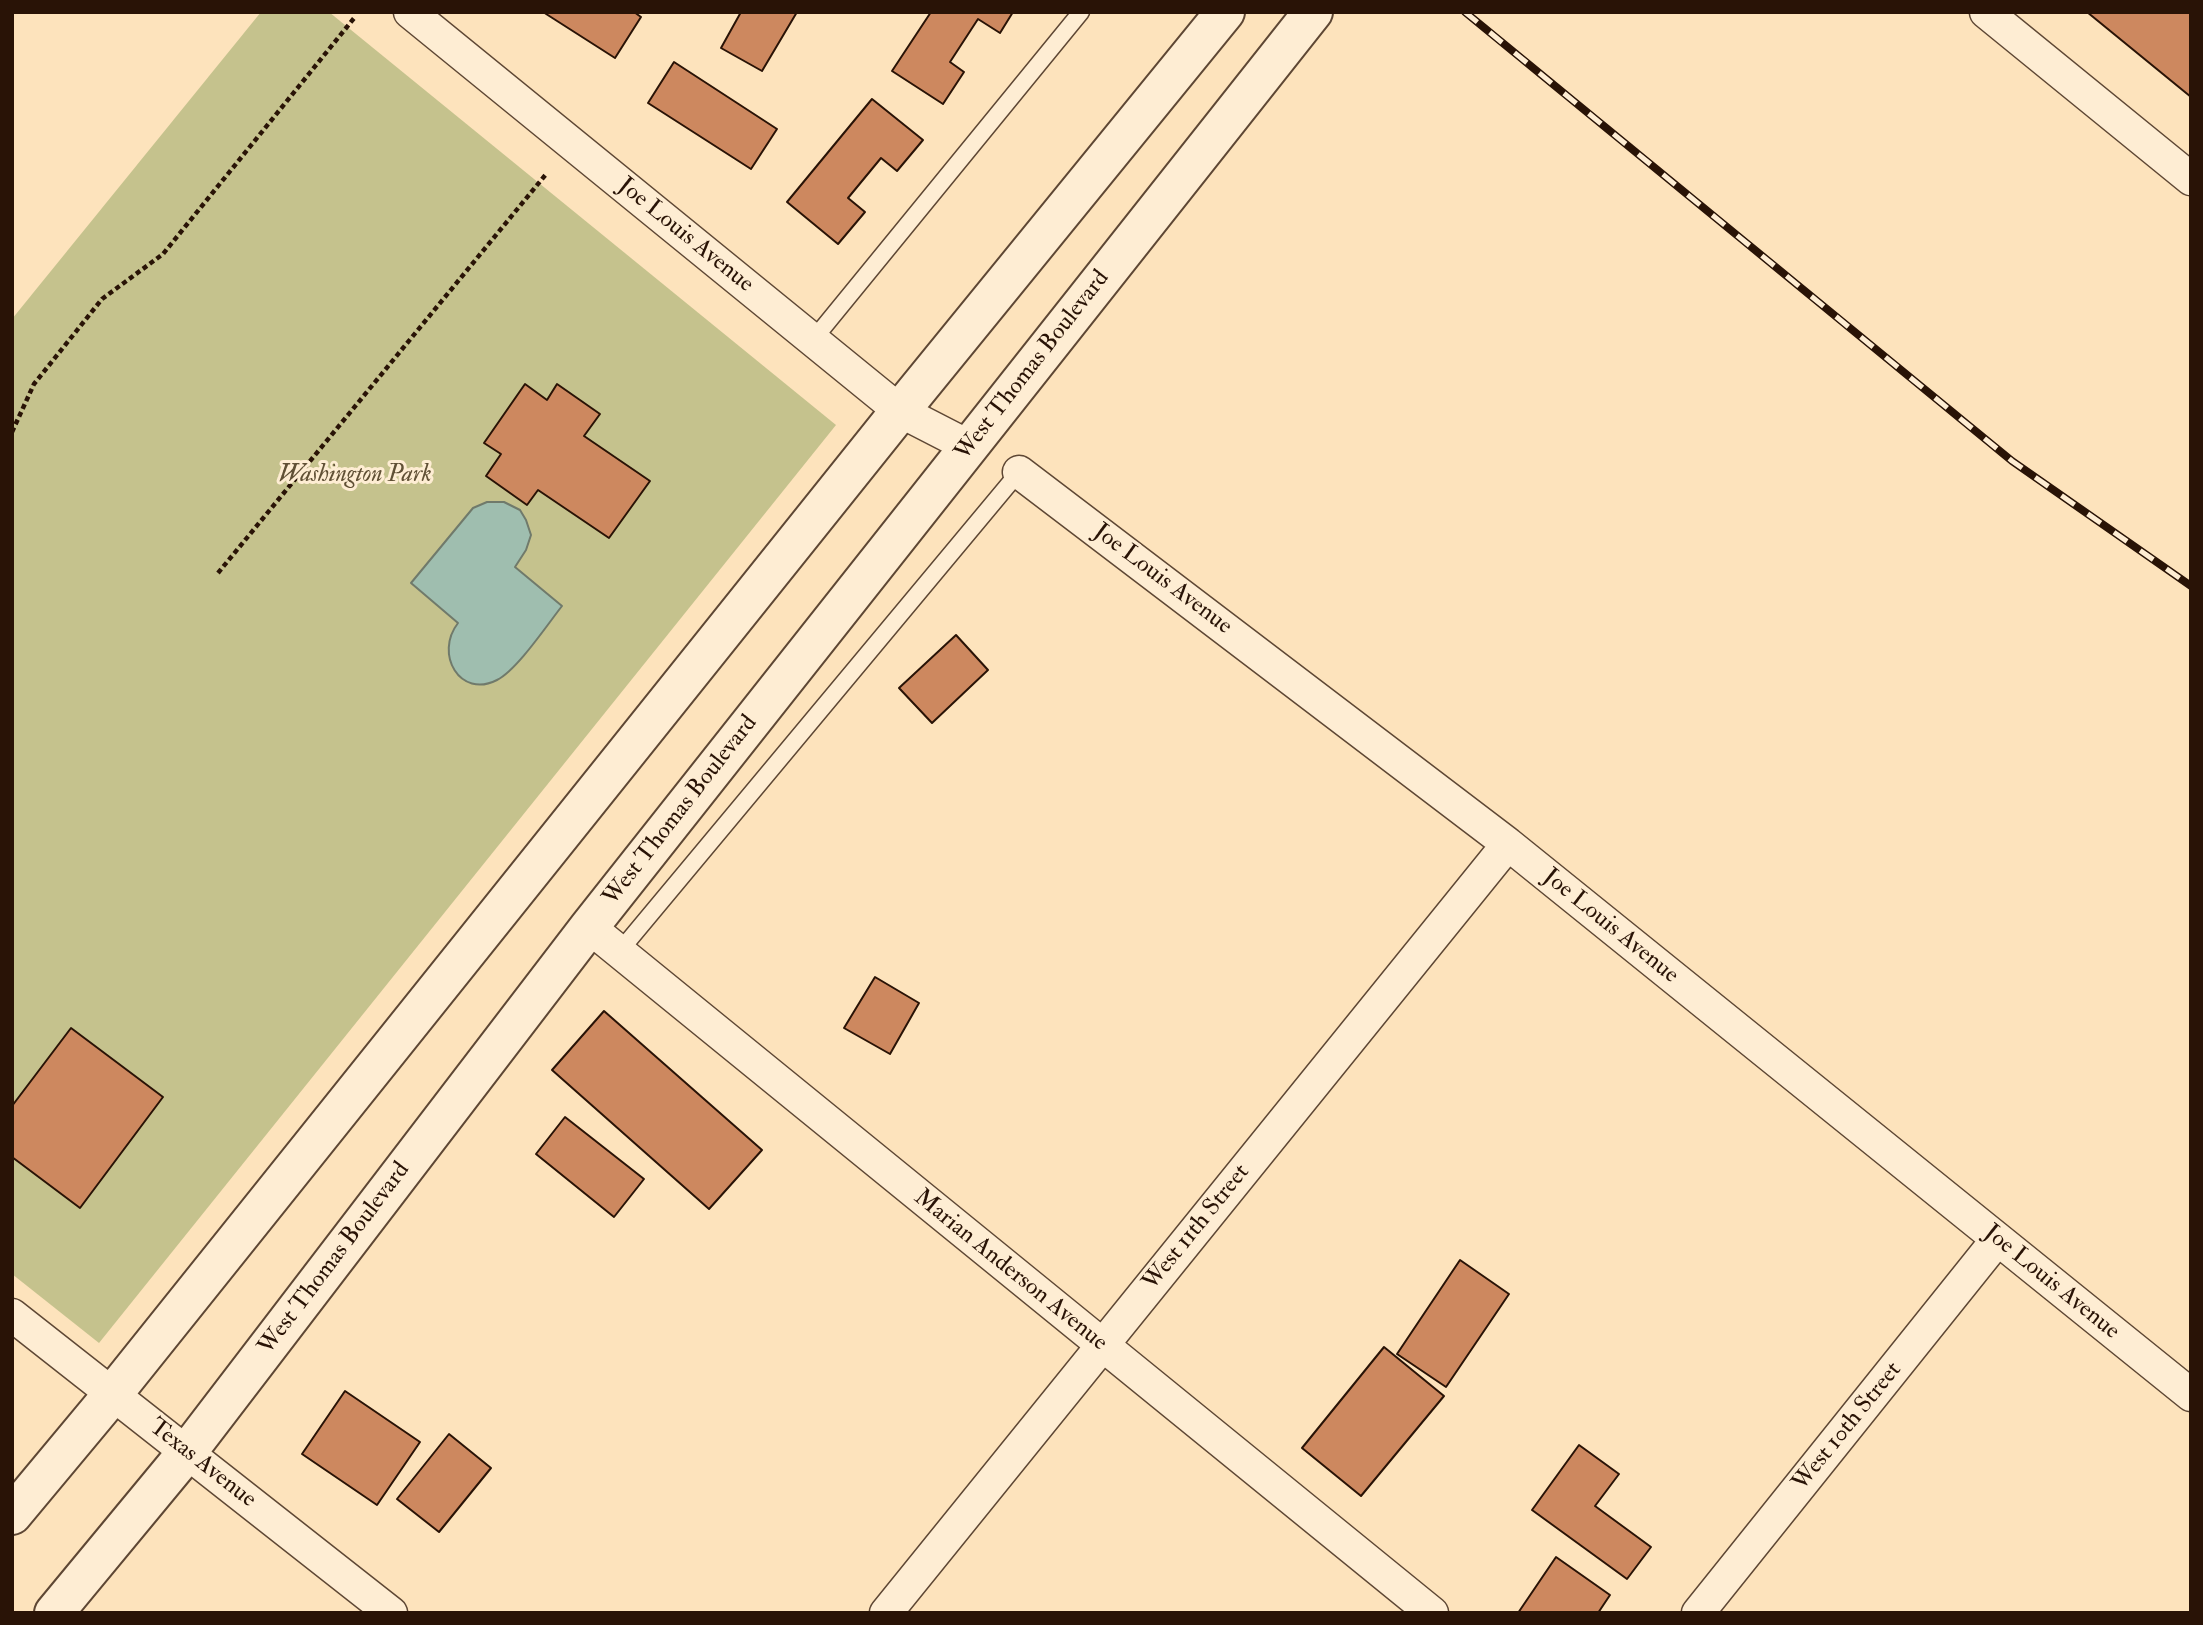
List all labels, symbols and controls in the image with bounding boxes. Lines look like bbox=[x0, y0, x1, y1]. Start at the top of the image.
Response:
street label: Joe Louis Avenue bbox=[611, 172, 759, 300]
street label: West Thomas Boulevard bbox=[950, 265, 1116, 467]
park label: Washington Park bbox=[278, 462, 432, 490]
street label: Joe Louis Avenue bbox=[1087, 518, 1237, 642]
street label: West Thomas Boulevard bbox=[598, 710, 764, 912]
street label: Joe Louis Avenue bbox=[1536, 863, 1684, 991]
street label: West Thomas Boulevard bbox=[253, 1157, 417, 1361]
street label: West 11th Street bbox=[1137, 1159, 1257, 1297]
street label: Marian Anderson Avenue bbox=[907, 1184, 1113, 1358]
street label: Joe Louis Avenue bbox=[1977, 1219, 2125, 1347]
street label: West 10th Street bbox=[1787, 1357, 1909, 1497]
street label: Texas Avenue bbox=[143, 1413, 261, 1515]

